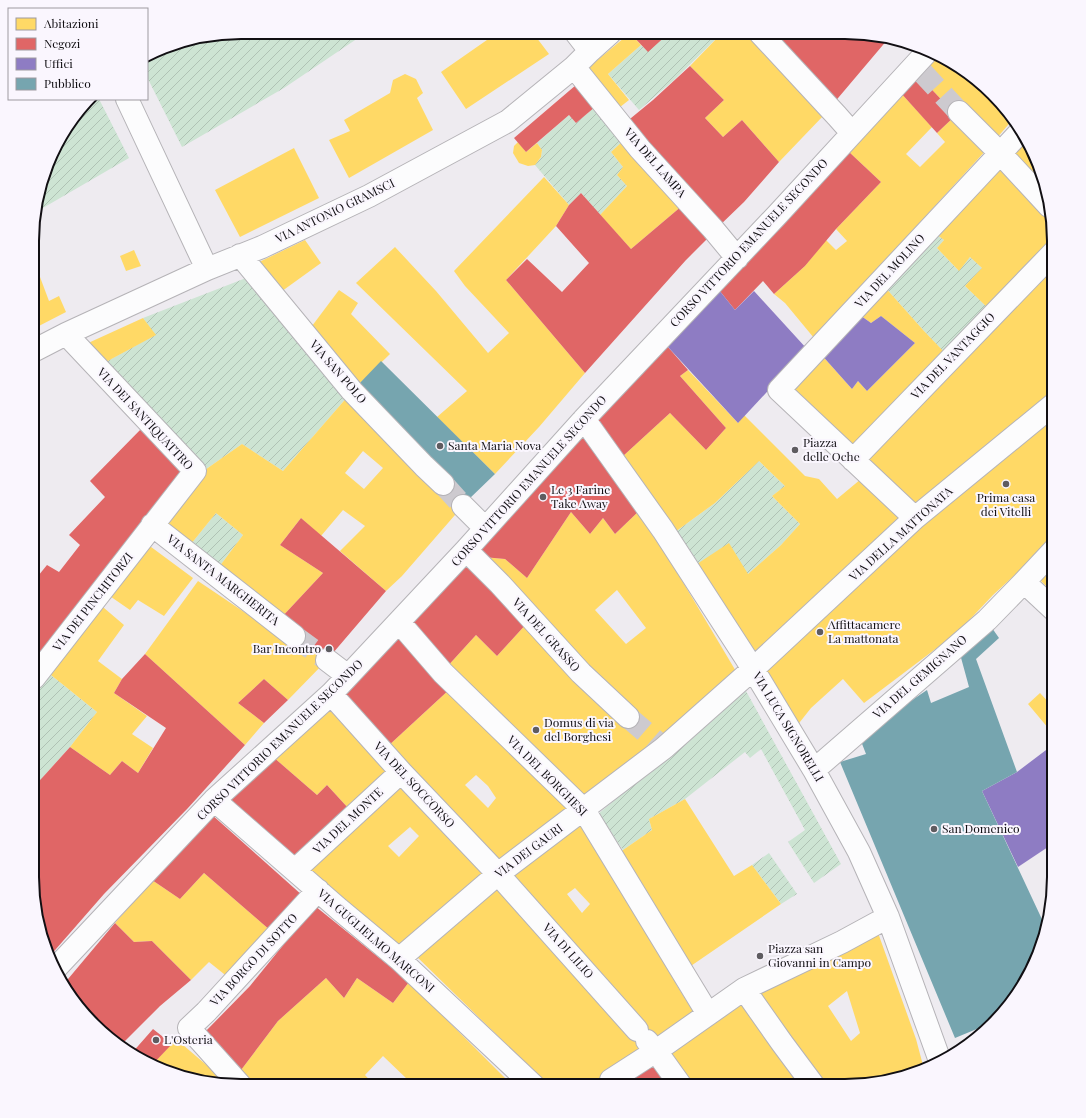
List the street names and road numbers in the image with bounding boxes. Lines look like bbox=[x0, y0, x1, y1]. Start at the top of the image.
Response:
street label: VIA DEL LAMPA bbox=[621, 124, 691, 201]
street label: CORSO VITTORIO EMANUELE SECONDO bbox=[666, 155, 831, 330]
street label: VIA ANTONIO GRAMSCI bbox=[271, 174, 397, 246]
street label: VIA DEL MOLINO bbox=[850, 230, 928, 311]
street label: VIA DEL VANTAGGIO bbox=[906, 309, 998, 403]
street label: VIA SAN POLO bbox=[306, 335, 371, 407]
street label: VIA DEI SANTIQUATTRO bbox=[94, 363, 197, 473]
street label: CORSO VITTORIO EMANUELE SECONDO bbox=[447, 391, 610, 569]
street label: VIA DELLA MATTONATA bbox=[845, 482, 956, 585]
street label: VIA SANTA MARGHERITA bbox=[163, 530, 283, 628]
street label: VIA DEI PINCHITORZI bbox=[48, 549, 136, 655]
street label: VIA DEL GRASSO bbox=[509, 593, 584, 675]
street label: VIA DEL GEMIGNANO bbox=[868, 631, 970, 722]
street label: CORSO VITTORIO EMANUELE SECONDO bbox=[193, 655, 366, 823]
street label: VIA LUCA SIGNORELLI bbox=[749, 668, 828, 784]
street label: VIA DEL BORGHESI bbox=[503, 731, 591, 819]
street label: VIA DEL SOCCORSO bbox=[370, 737, 459, 831]
street label: VIA DEL MONTE bbox=[308, 784, 386, 858]
street label: VIA DEI GAURI bbox=[490, 819, 566, 882]
street label: VIA GUGLIELMO MARCONI bbox=[314, 884, 439, 995]
street label: VIA BORGO DI SOTTO bbox=[205, 909, 301, 1010]
street label: VIA DI LILIO bbox=[539, 919, 598, 981]

